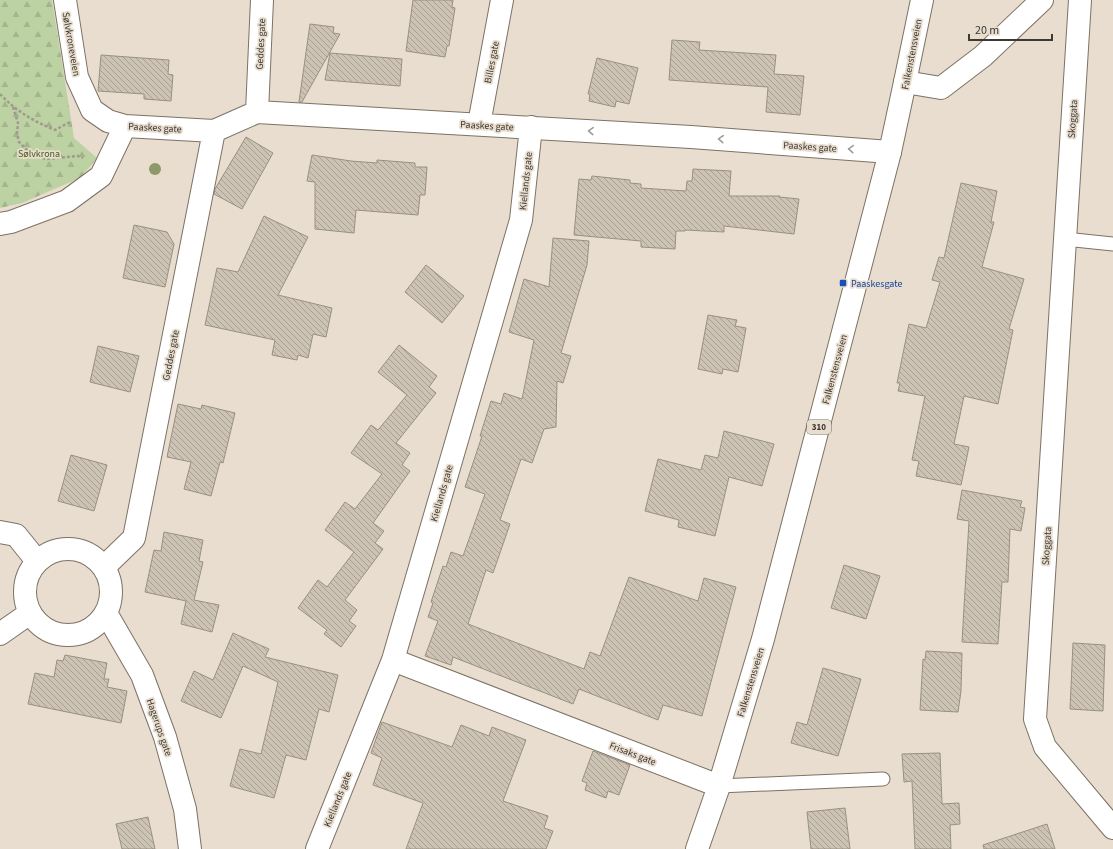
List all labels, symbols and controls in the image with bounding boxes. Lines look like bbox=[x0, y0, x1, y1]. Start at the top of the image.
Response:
street label: Sølvkroneveien bbox=[59, 11, 84, 77]
scale bar bbox=[969, 16, 1052, 42]
street label: Geddes gate bbox=[253, 18, 269, 70]
street label: Falkenstensveien bbox=[898, 18, 926, 91]
text: 20 m bbox=[975, 22, 999, 39]
street label: Billes gate bbox=[481, 40, 503, 84]
street label: Skoggata bbox=[1065, 99, 1081, 139]
street label: Paaskes gate bbox=[460, 118, 514, 134]
street label: Paaskes gate bbox=[128, 120, 182, 136]
one-way arrow bbox=[588, 127, 594, 135]
one-way arrow bbox=[718, 134, 724, 143]
street label: Paaskes gate bbox=[783, 138, 837, 156]
one-way arrow bbox=[848, 144, 854, 153]
park label: Sølvkrona bbox=[18, 147, 60, 161]
street label: Kiellands gate bbox=[516, 151, 536, 211]
place label: Paaskesgate bbox=[851, 277, 902, 291]
marker: Paaskesgate bbox=[838, 278, 848, 288]
street label: Geddes gate bbox=[159, 329, 183, 382]
street label: Falkenstensveien bbox=[819, 333, 851, 406]
road number: 310 bbox=[807, 420, 831, 434]
street label: Kiellands gate bbox=[427, 463, 457, 523]
street label: Skoggata bbox=[1039, 526, 1055, 566]
street label: Falkenstensveien bbox=[734, 646, 768, 719]
street label: Hagerups gate bbox=[143, 697, 175, 758]
street label: Frisaks gate bbox=[607, 739, 658, 769]
street label: Kiellands gate bbox=[320, 770, 355, 829]

